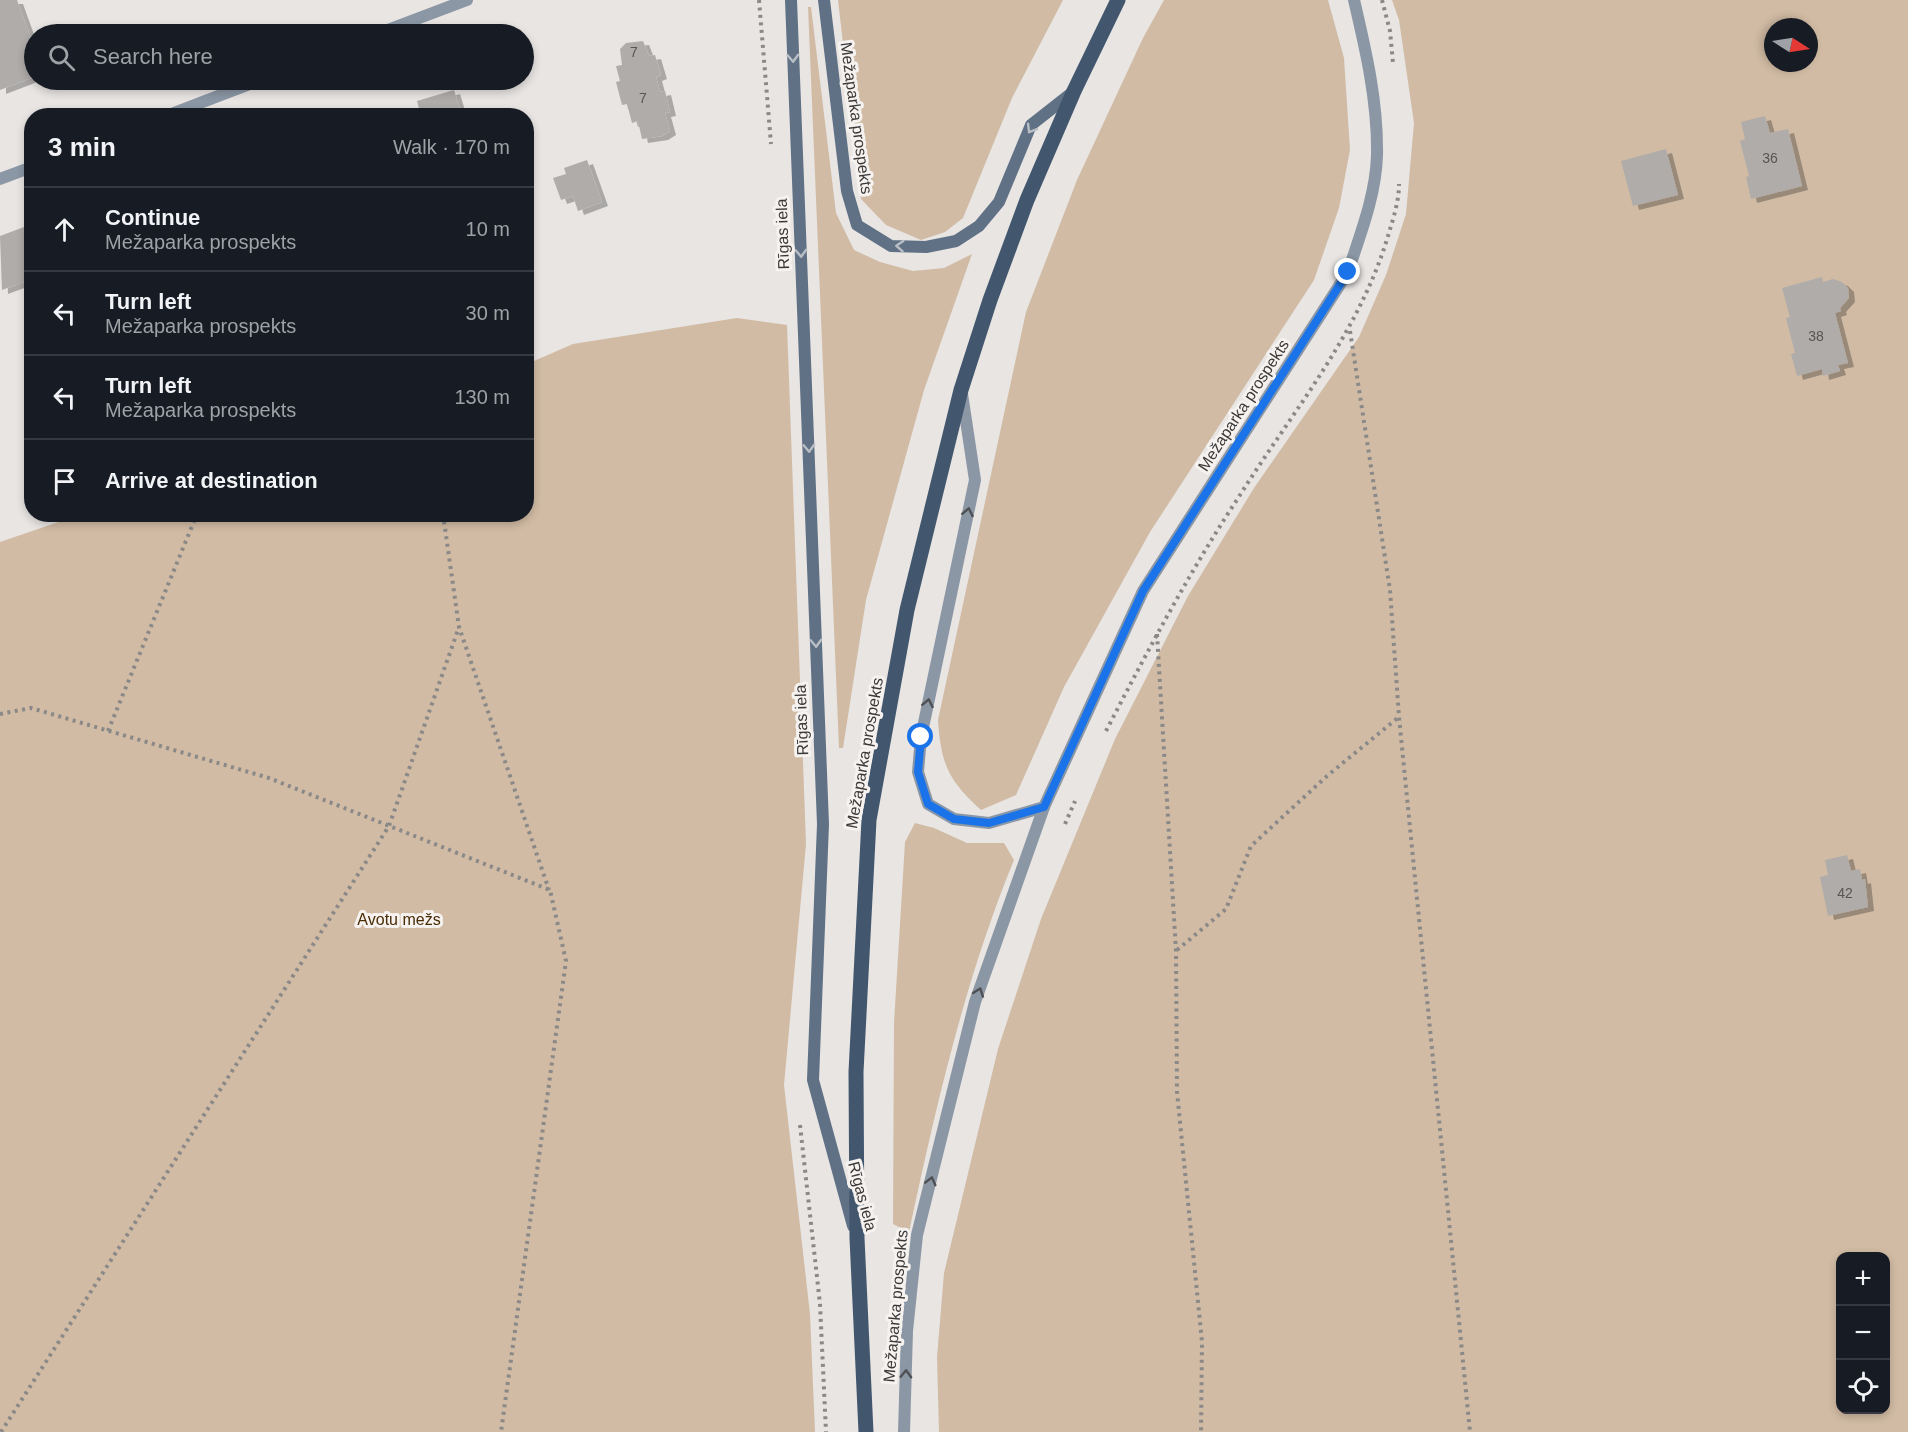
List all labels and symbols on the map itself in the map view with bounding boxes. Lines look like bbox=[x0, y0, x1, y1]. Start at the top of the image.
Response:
north arrow bbox=[1764, 18, 1818, 72]
street label: Mežaparka prospekts bbox=[837, 41, 876, 195]
house number: 7 bbox=[630, 44, 638, 60]
one-way arrow bbox=[787, 54, 800, 63]
house number: 7 bbox=[639, 90, 647, 106]
one-way arrow bbox=[1027, 123, 1038, 134]
house number: 36 bbox=[1762, 150, 1778, 166]
street label: Rīgas iela bbox=[773, 198, 792, 270]
one-way arrow bbox=[896, 240, 905, 253]
one-way arrow bbox=[795, 249, 807, 258]
route end bbox=[1334, 258, 1360, 284]
house number: 38 bbox=[1808, 328, 1824, 344]
street label: Mežaparka prospekts bbox=[1195, 336, 1292, 474]
one-way arrow bbox=[802, 444, 815, 453]
one-way arrow bbox=[961, 507, 974, 517]
one-way arrow bbox=[810, 639, 823, 648]
street label: Mežaparka prospekts bbox=[843, 676, 886, 830]
street label: Rīgas iela bbox=[792, 684, 811, 756]
one-way arrow bbox=[921, 698, 934, 708]
route start bbox=[907, 723, 933, 749]
house number: 42 bbox=[1837, 885, 1853, 901]
park label: Avotu mežs bbox=[357, 911, 441, 928]
one-way arrow bbox=[971, 987, 984, 998]
street label: Rīgas iela bbox=[845, 1160, 880, 1233]
one-way arrow bbox=[923, 1176, 936, 1186]
street label: Mežaparka prospekts bbox=[880, 1229, 911, 1383]
one-way arrow bbox=[899, 1369, 912, 1378]

